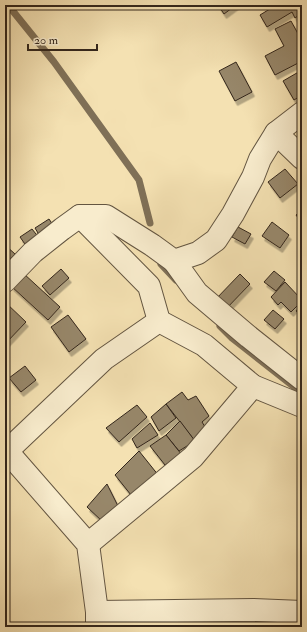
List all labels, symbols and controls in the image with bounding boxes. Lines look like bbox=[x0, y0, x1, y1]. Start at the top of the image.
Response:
scale bar bbox=[28, 26, 97, 52]
text: 20 m bbox=[34, 33, 59, 48]

